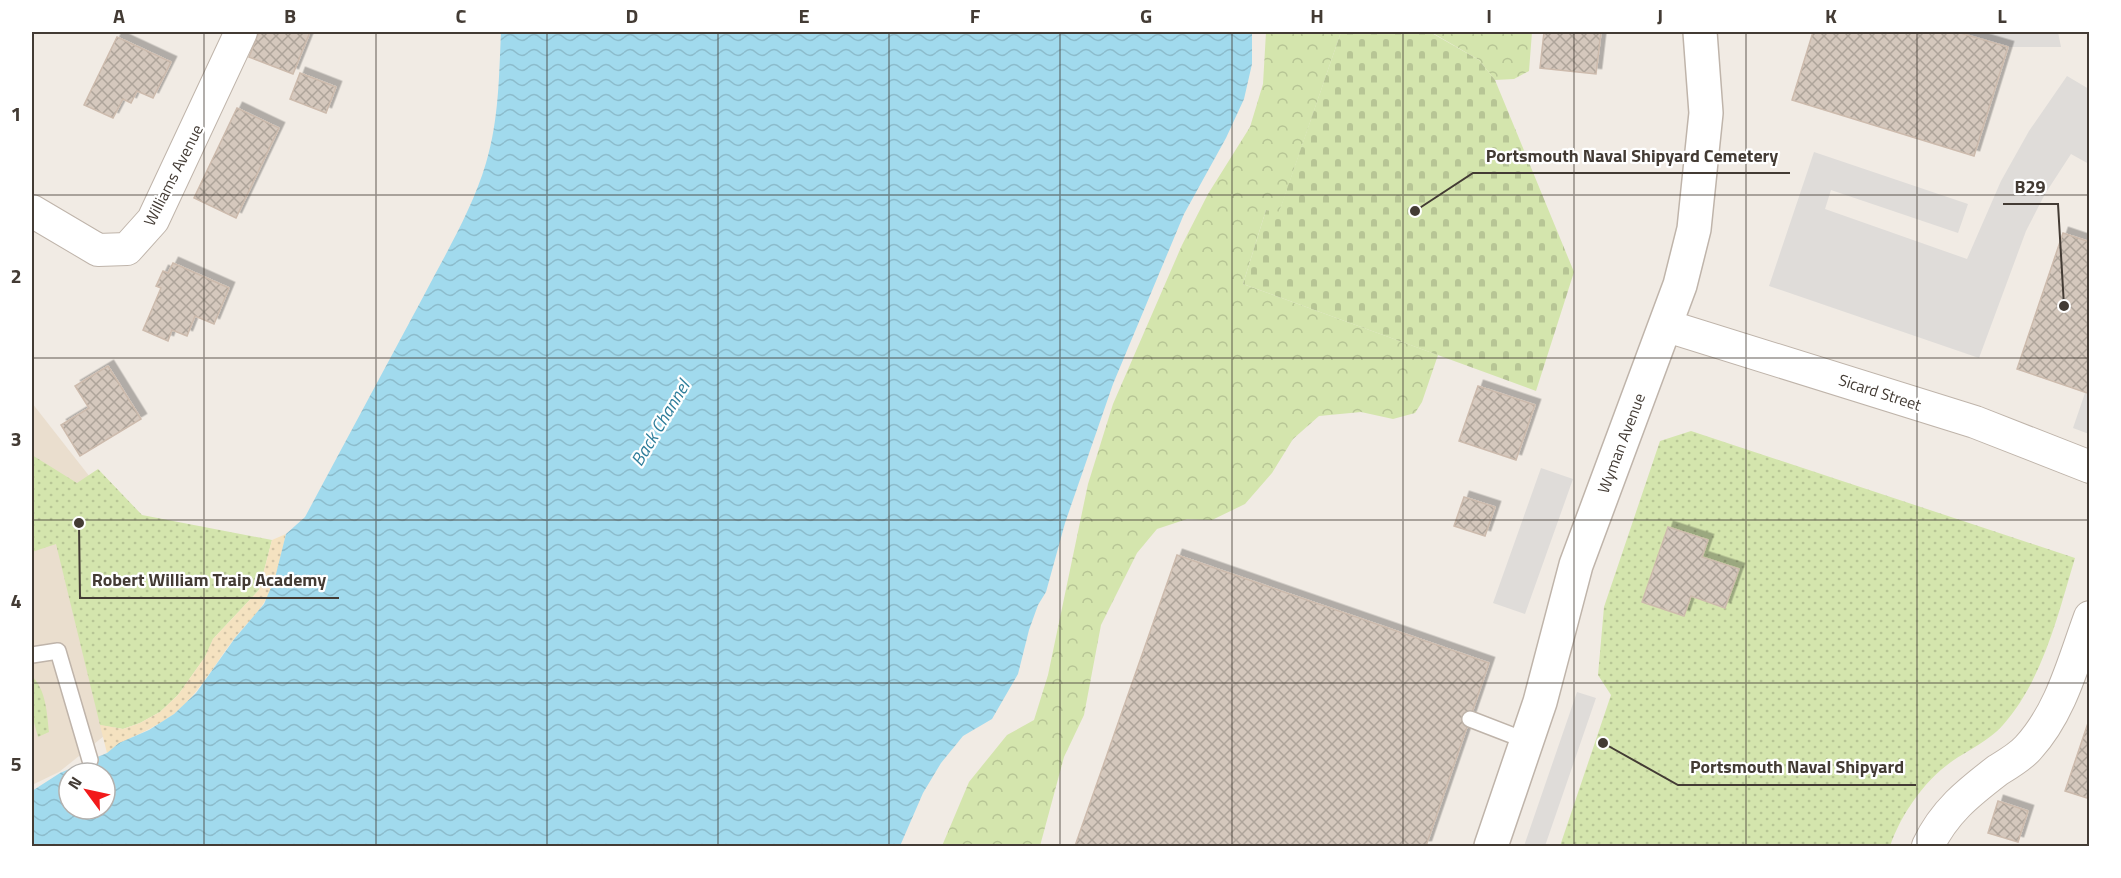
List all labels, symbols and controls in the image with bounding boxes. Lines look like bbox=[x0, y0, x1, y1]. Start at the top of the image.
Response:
text: A bbox=[113, 0, 125, 31]
text: B bbox=[284, 0, 296, 31]
text: C bbox=[456, 0, 467, 31]
text: D bbox=[626, 0, 638, 31]
text: E bbox=[798, 0, 810, 31]
text: F bbox=[970, 0, 981, 31]
text: G bbox=[1140, 0, 1152, 31]
text: H bbox=[1310, 0, 1324, 31]
text: I bbox=[1486, 0, 1492, 31]
text: J bbox=[1657, 0, 1663, 31]
text: K bbox=[1825, 0, 1837, 31]
text: L bbox=[1997, 0, 2007, 31]
text: 1 bbox=[10, 98, 22, 129]
street label: Williams Avenue bbox=[137, 120, 209, 230]
callout: Portsmouth Naval Shipyard Cemetery bbox=[1473, 137, 1790, 173]
text: Portsmouth Naval Shipyard Cemetery bbox=[1486, 142, 1778, 169]
callout: B29 bbox=[2003, 168, 2058, 204]
text: B29 bbox=[2014, 173, 2046, 200]
text: 2 bbox=[10, 260, 22, 291]
street label: Sicard Street bbox=[1836, 367, 1925, 417]
water label: Back Channel bbox=[624, 373, 697, 471]
street label: Wyman Avenue bbox=[1591, 389, 1651, 497]
text: 3 bbox=[10, 423, 22, 454]
callout: Robert William Traip Academy bbox=[80, 562, 339, 598]
text: Robert William Traip Academy bbox=[92, 566, 326, 593]
text: 4 bbox=[10, 585, 22, 616]
text: 5 bbox=[10, 748, 22, 779]
callout: Portsmouth Naval Shipyard bbox=[1678, 749, 1916, 785]
text: Portsmouth Naval Shipyard bbox=[1690, 753, 1904, 780]
north arrow bbox=[57, 761, 117, 821]
text: N bbox=[61, 772, 88, 794]

